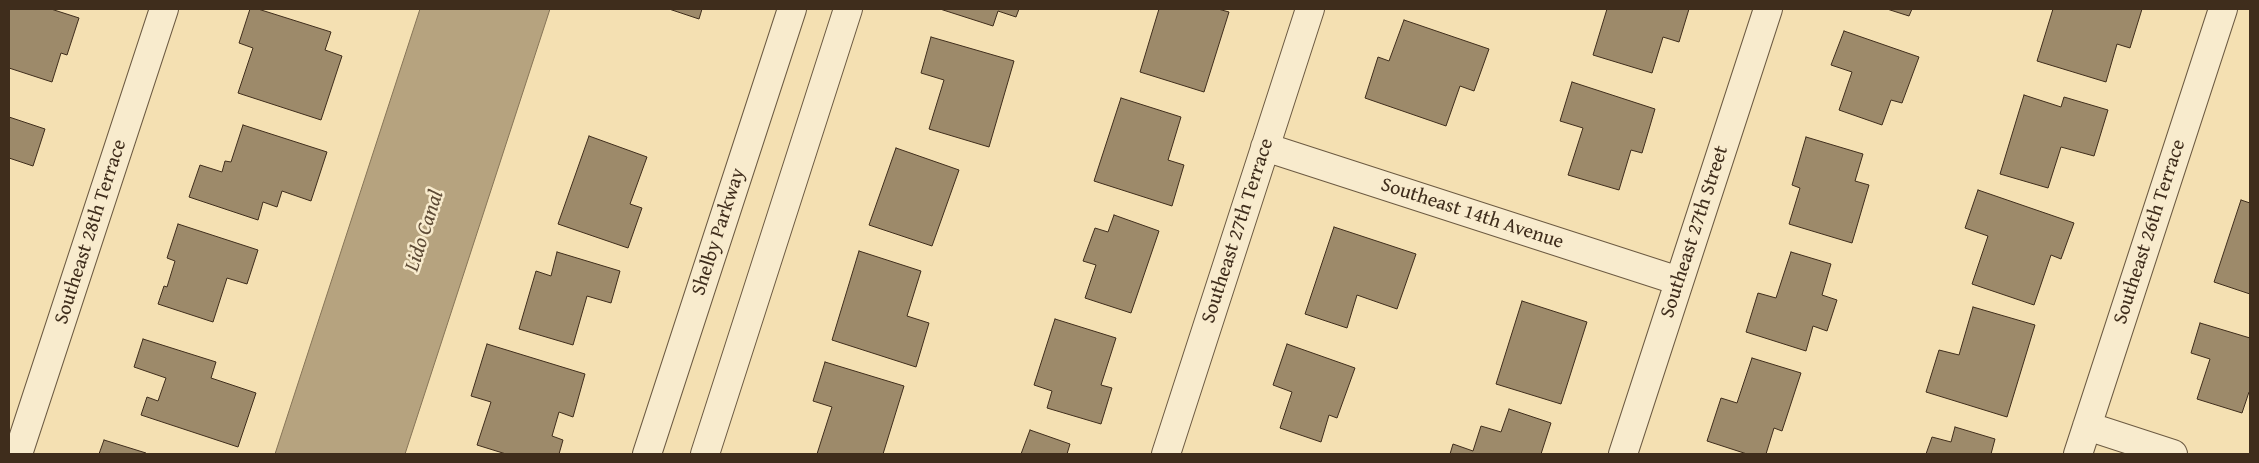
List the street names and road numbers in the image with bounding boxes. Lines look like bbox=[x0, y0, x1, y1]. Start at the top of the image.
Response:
street label: Southeast 27th Terrace bbox=[1197, 135, 1279, 327]
street label: Southeast 28th Terrace bbox=[50, 136, 132, 328]
street label: Southeast 26th Terrace bbox=[2109, 136, 2191, 328]
street label: Southeast 27th Street bbox=[1656, 143, 1734, 321]
street label: Shelby Parkway bbox=[687, 165, 751, 299]
street label: Southeast 14th Avenue bbox=[1378, 173, 1566, 255]

